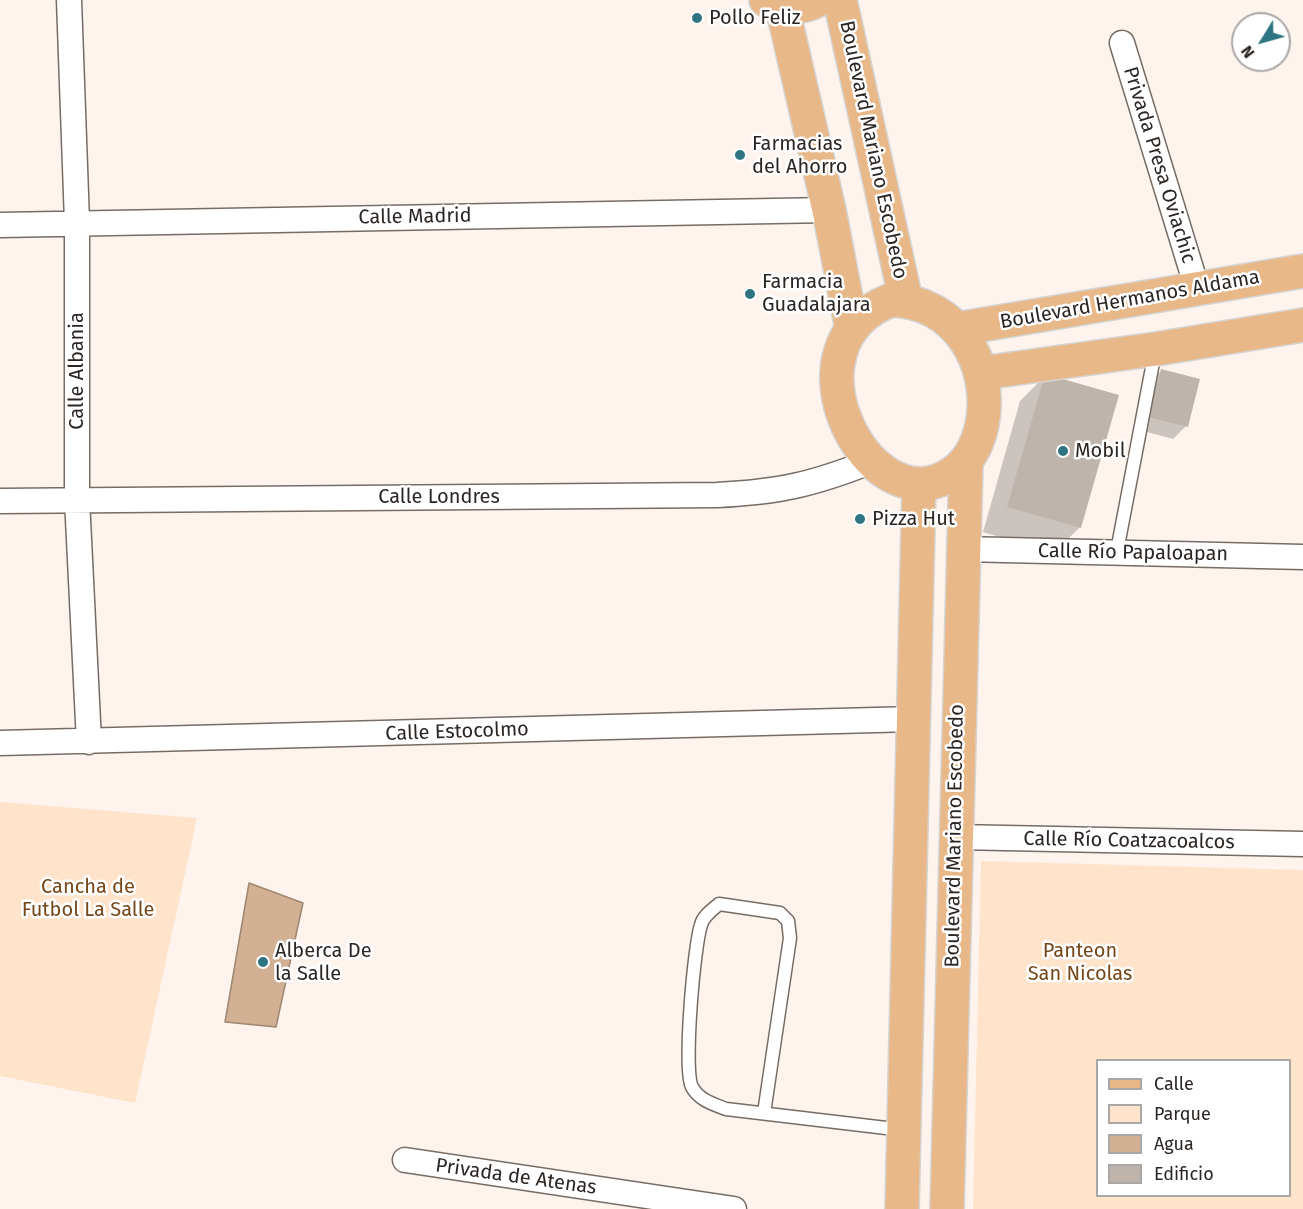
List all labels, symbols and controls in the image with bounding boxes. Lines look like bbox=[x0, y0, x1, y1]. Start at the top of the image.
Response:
place label: Pollo Feliz bbox=[709, 6, 801, 30]
marker: Pollo Feliz bbox=[690, 11, 704, 25]
north arrow bbox=[1231, 12, 1291, 72]
street label: Boulevard Mariano Escobedo bbox=[834, 19, 912, 281]
text: N bbox=[1237, 42, 1259, 62]
street label: Privada Presa Oviachic bbox=[1118, 64, 1200, 266]
place label: Farmacias del Ahorro bbox=[752, 132, 847, 179]
marker: Farmacias del Ahorro bbox=[733, 148, 747, 162]
street label: Calle Madrid bbox=[358, 204, 472, 230]
street label: Boulevard Hermanos Aldama bbox=[998, 265, 1262, 335]
place label: Farmacia Guadalajara bbox=[762, 270, 871, 317]
marker: Farmacia Guadalajara bbox=[743, 287, 757, 301]
street label: Calle Albania bbox=[65, 312, 89, 430]
place label: Mobil bbox=[1075, 439, 1126, 463]
marker: Mobil bbox=[1056, 444, 1070, 458]
street label: Calle Londres bbox=[378, 485, 500, 509]
place label: Pizza Hut bbox=[872, 507, 955, 531]
marker: Pizza Hut bbox=[853, 512, 867, 526]
street label: Calle Río Papaloapan bbox=[1038, 539, 1228, 567]
street label: Boulevard Mariano Escobedo bbox=[941, 704, 969, 968]
street label: Calle Estocolmo bbox=[385, 718, 529, 746]
street label: Calle Río Coatzacoalcos bbox=[1023, 827, 1235, 855]
park label: Cancha de Futbol La Salle bbox=[22, 875, 154, 922]
place label: Alberca De la Salle bbox=[275, 939, 372, 986]
park label: Panteon San Nicolas bbox=[1028, 939, 1132, 986]
marker: Alberca De la Salle bbox=[256, 955, 270, 969]
legend bbox=[1096, 1059, 1291, 1197]
text: Calle bbox=[1154, 1073, 1194, 1095]
text: Parque bbox=[1154, 1103, 1211, 1125]
text: Agua bbox=[1154, 1133, 1194, 1155]
street label: Privada de Atenas bbox=[434, 1154, 598, 1200]
text: Edificio bbox=[1154, 1163, 1214, 1185]

